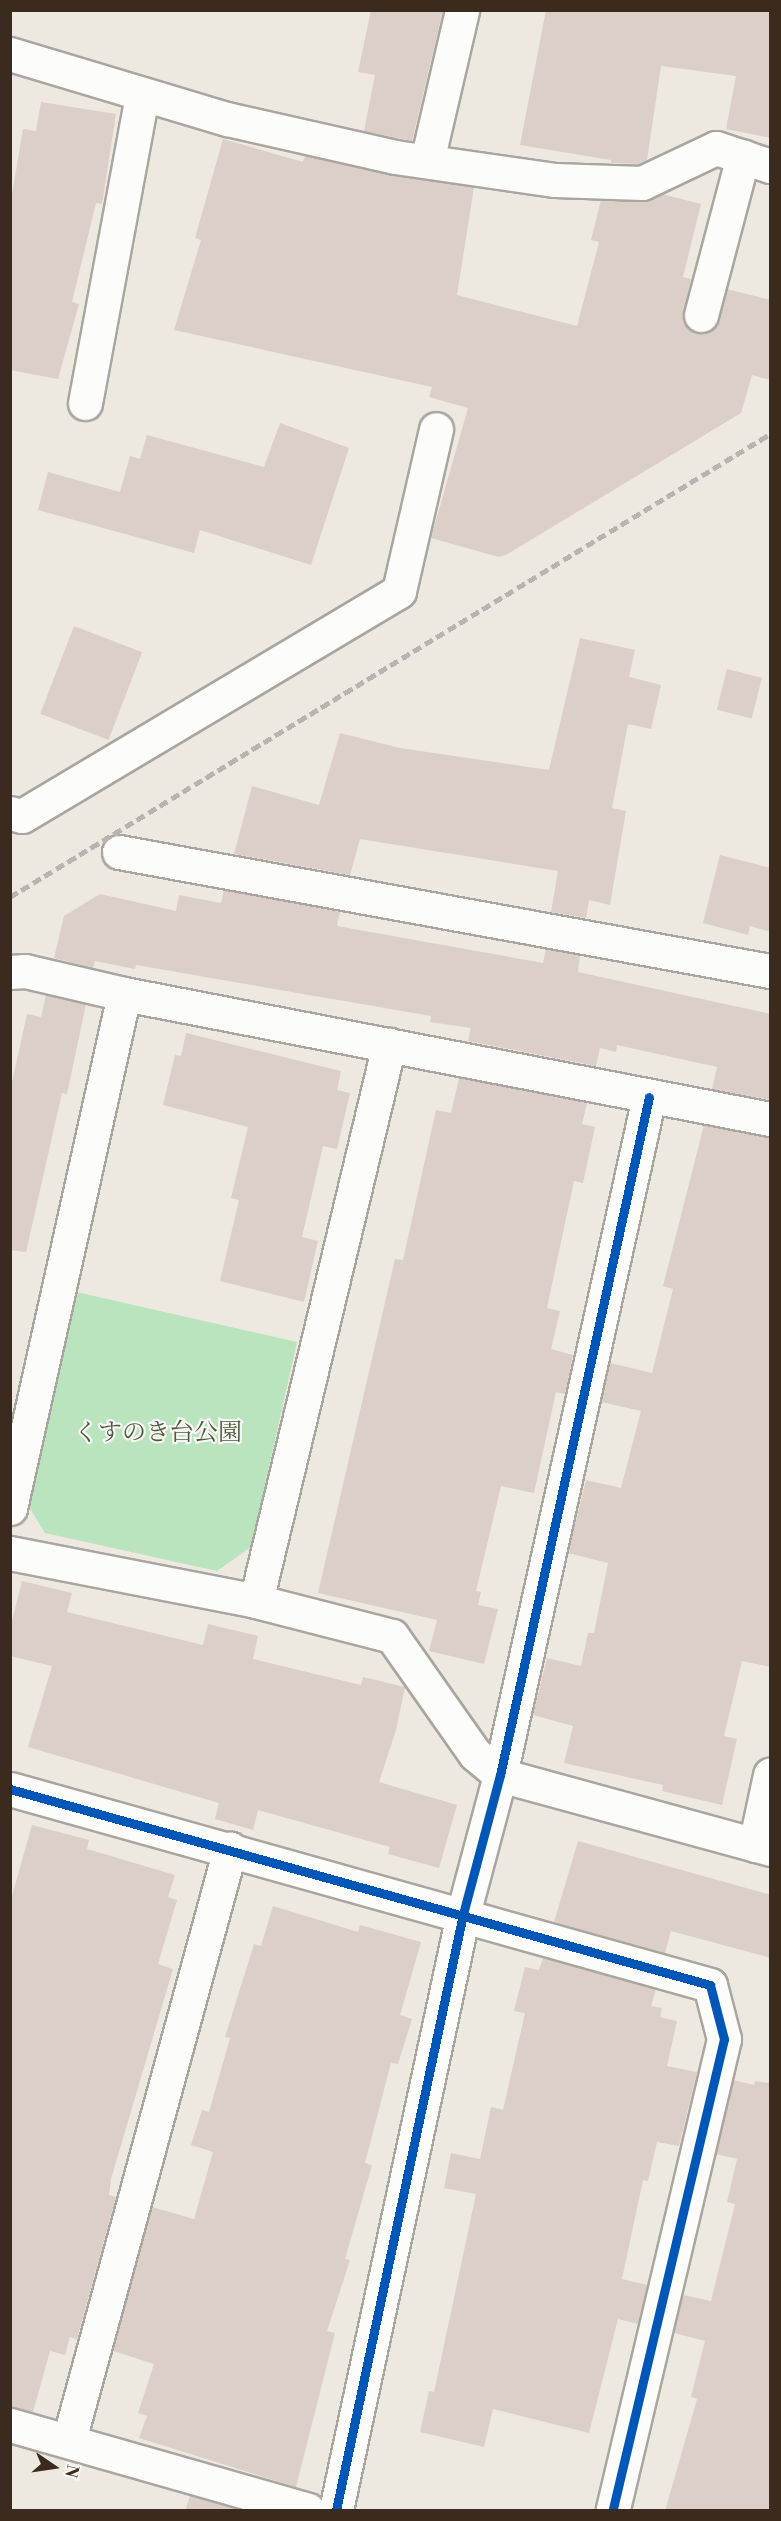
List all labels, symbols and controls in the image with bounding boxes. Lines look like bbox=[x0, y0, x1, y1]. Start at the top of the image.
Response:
park label: くすのき台公園 bbox=[74, 1420, 242, 1448]
north arrow bbox=[24, 2437, 84, 2497]
text: N bbox=[60, 2463, 83, 2479]

